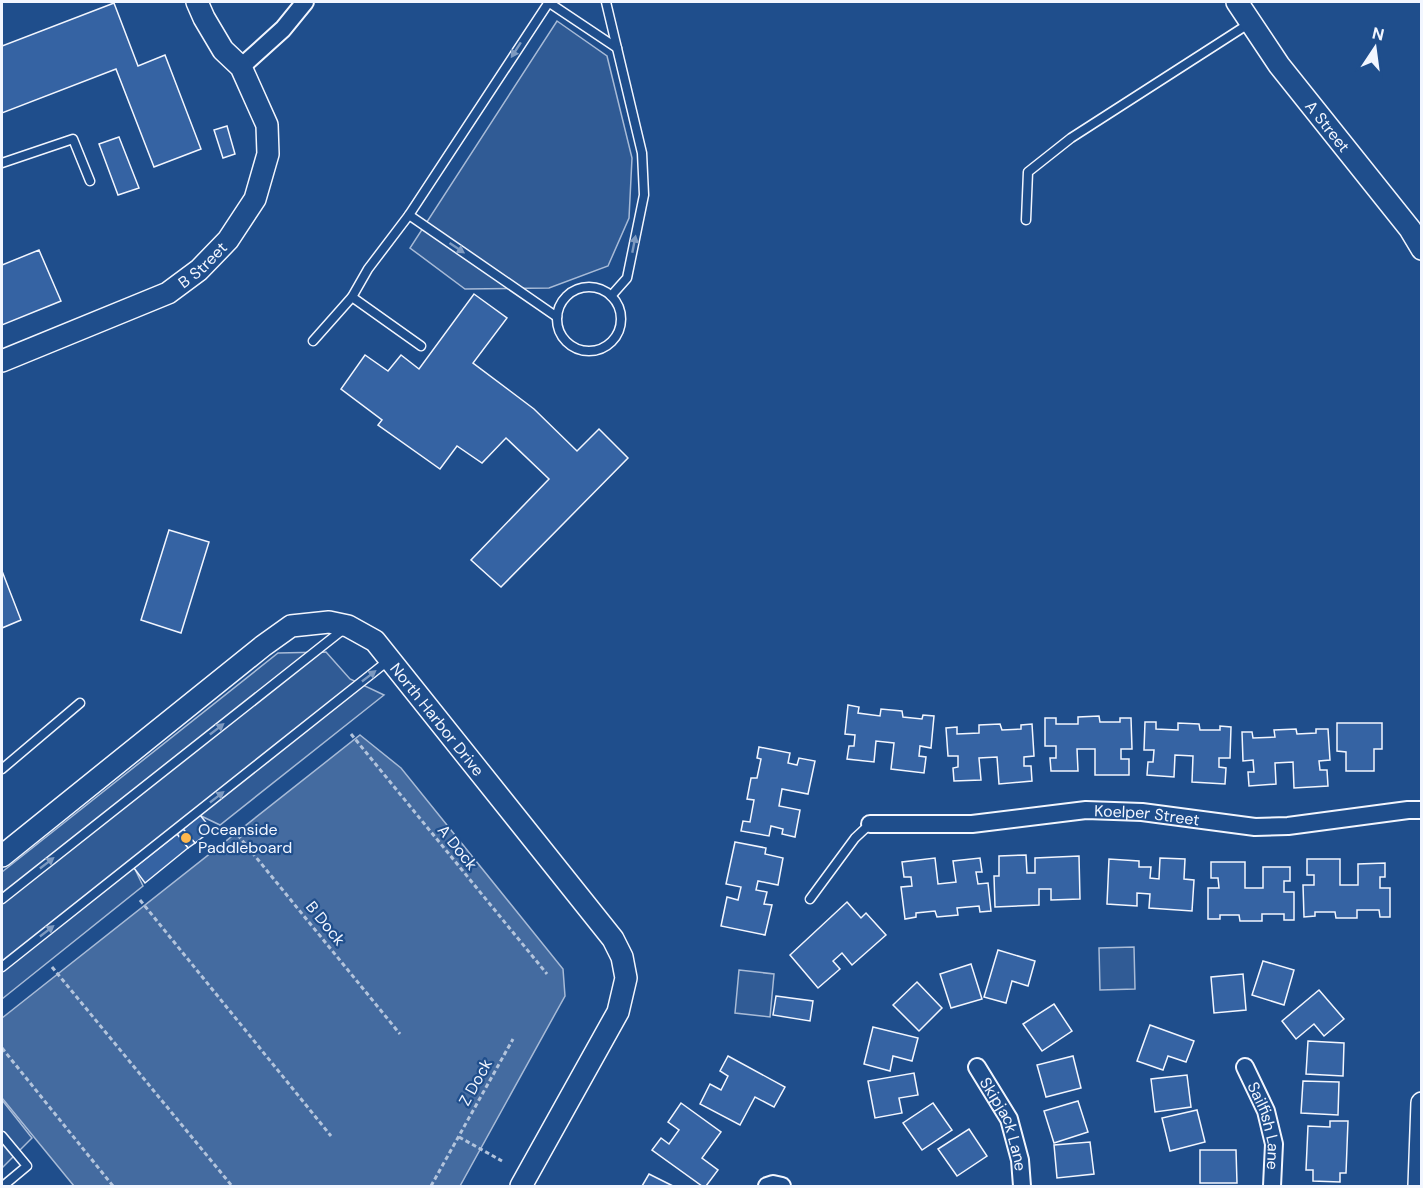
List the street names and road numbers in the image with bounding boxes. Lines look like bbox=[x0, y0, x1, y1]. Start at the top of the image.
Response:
street label: A Street bbox=[1300, 96, 1354, 157]
street label: B Street bbox=[174, 237, 232, 293]
street label: North Harbor Drive bbox=[385, 658, 489, 781]
street label: Koelper Street bbox=[1094, 800, 1201, 831]
street label: A Dock bbox=[433, 820, 482, 874]
street label: B Dock bbox=[301, 897, 350, 950]
street label: Z Dock bbox=[454, 1055, 497, 1109]
street label: Skipjack Lane bbox=[975, 1073, 1031, 1172]
street label: Sailfish Lane bbox=[1243, 1078, 1284, 1170]

